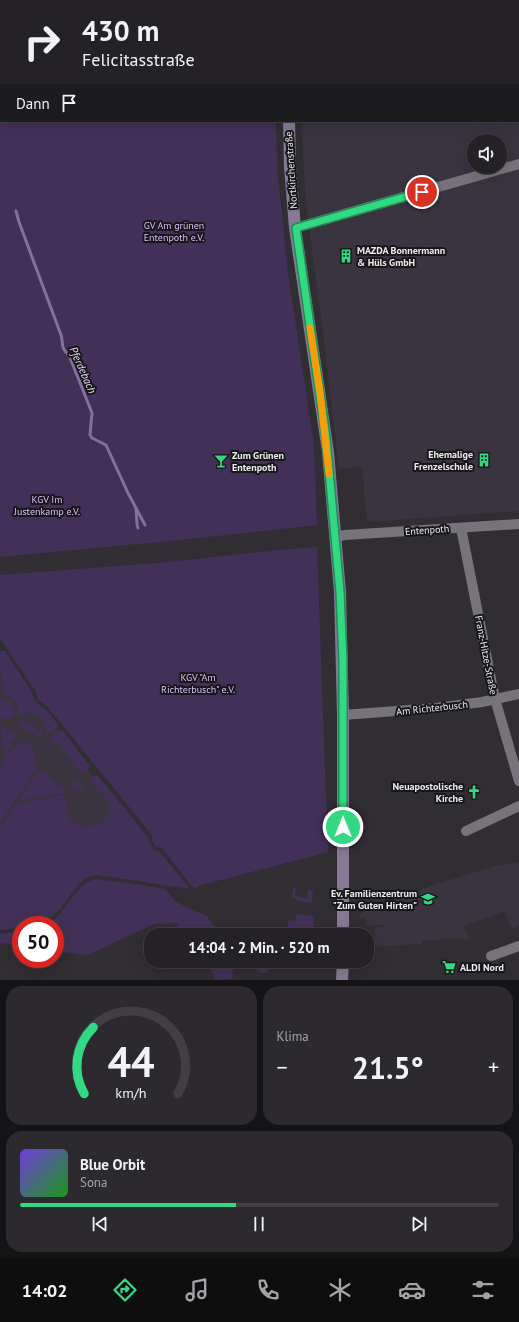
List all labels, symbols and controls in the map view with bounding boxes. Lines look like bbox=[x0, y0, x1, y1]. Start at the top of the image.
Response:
text: 430 m bbox=[82, 12, 159, 49]
icon: right bbox=[16, 16, 68, 68]
text: Felicitasstraße bbox=[82, 48, 195, 71]
icon: arrive bbox=[58, 92, 80, 114]
text: Dann bbox=[16, 94, 50, 113]
street label: Nortkirchenstraße bbox=[282, 131, 300, 209]
map controls bbox=[467, 134, 507, 174]
button: sound bbox=[467, 134, 507, 174]
pin bbox=[405, 175, 439, 209]
icon: arrive bbox=[411, 181, 433, 203]
park label: GV Am grünen Entenpoth e.V. bbox=[144, 219, 204, 244]
place label: MAZDA Bonnermann & Hüls GmbH bbox=[357, 244, 445, 269]
building icon: MAZDA Bonnermann & Hüls GmbH bbox=[338, 248, 354, 264]
water label: Pferdebach bbox=[66, 344, 100, 396]
place label: Ehemalige Frenzelschule bbox=[414, 448, 473, 473]
place label: Zum Grünen Entenpoth bbox=[232, 449, 284, 474]
building icon: Ehemalige Frenzelschule bbox=[476, 452, 492, 468]
bar icon: Zum Grünen Entenpoth bbox=[213, 453, 229, 469]
park label: KGV Im Justenkamp e.V. bbox=[13, 493, 80, 518]
street label: Entenpoth bbox=[404, 522, 450, 538]
street label: Franz-Hitze-Straße bbox=[472, 614, 500, 696]
park label: KGV "Am Richterbusch" e.V. bbox=[161, 671, 235, 696]
street label: Am Richterbusch bbox=[396, 698, 468, 718]
place label: Neuapostolische Kirche bbox=[393, 780, 463, 805]
church icon: Neuapostolische Kirche bbox=[466, 784, 482, 800]
position arrow bbox=[322, 806, 364, 848]
place label: Ev. Familienzentrum "Zum Guten Hirten" bbox=[331, 887, 417, 912]
school or university icon: Ev. Familienzentrum "Zum Guten Hirten" bbox=[420, 891, 436, 907]
speed limit sign: 50 bbox=[12, 916, 64, 968]
text: 14:04 · 2 Min. · 520 m bbox=[188, 938, 330, 957]
supermarket icon: ALDI Nord bbox=[441, 959, 457, 975]
place label: ALDI Nord bbox=[460, 961, 504, 974]
text: Klima bbox=[277, 1028, 309, 1045]
text: 44 bbox=[108, 1034, 155, 1087]
text: 21.5° bbox=[352, 1048, 424, 1087]
text: − bbox=[277, 1053, 288, 1081]
text: + bbox=[488, 1053, 499, 1081]
text: km/h bbox=[116, 1082, 147, 1101]
text: Blue Orbit bbox=[80, 1155, 145, 1174]
text: Sona bbox=[80, 1174, 107, 1191]
icon: previous bbox=[89, 1213, 111, 1235]
icon: pause bbox=[248, 1213, 270, 1235]
icon: next bbox=[408, 1213, 430, 1235]
icon: directions bbox=[111, 1276, 139, 1304]
icon: music bbox=[183, 1276, 211, 1304]
icon: phone bbox=[254, 1276, 282, 1304]
icon: climate bbox=[326, 1276, 354, 1304]
icon: car bbox=[398, 1276, 426, 1304]
icon: filters bbox=[469, 1276, 497, 1304]
text: 14:02 bbox=[22, 1279, 67, 1302]

